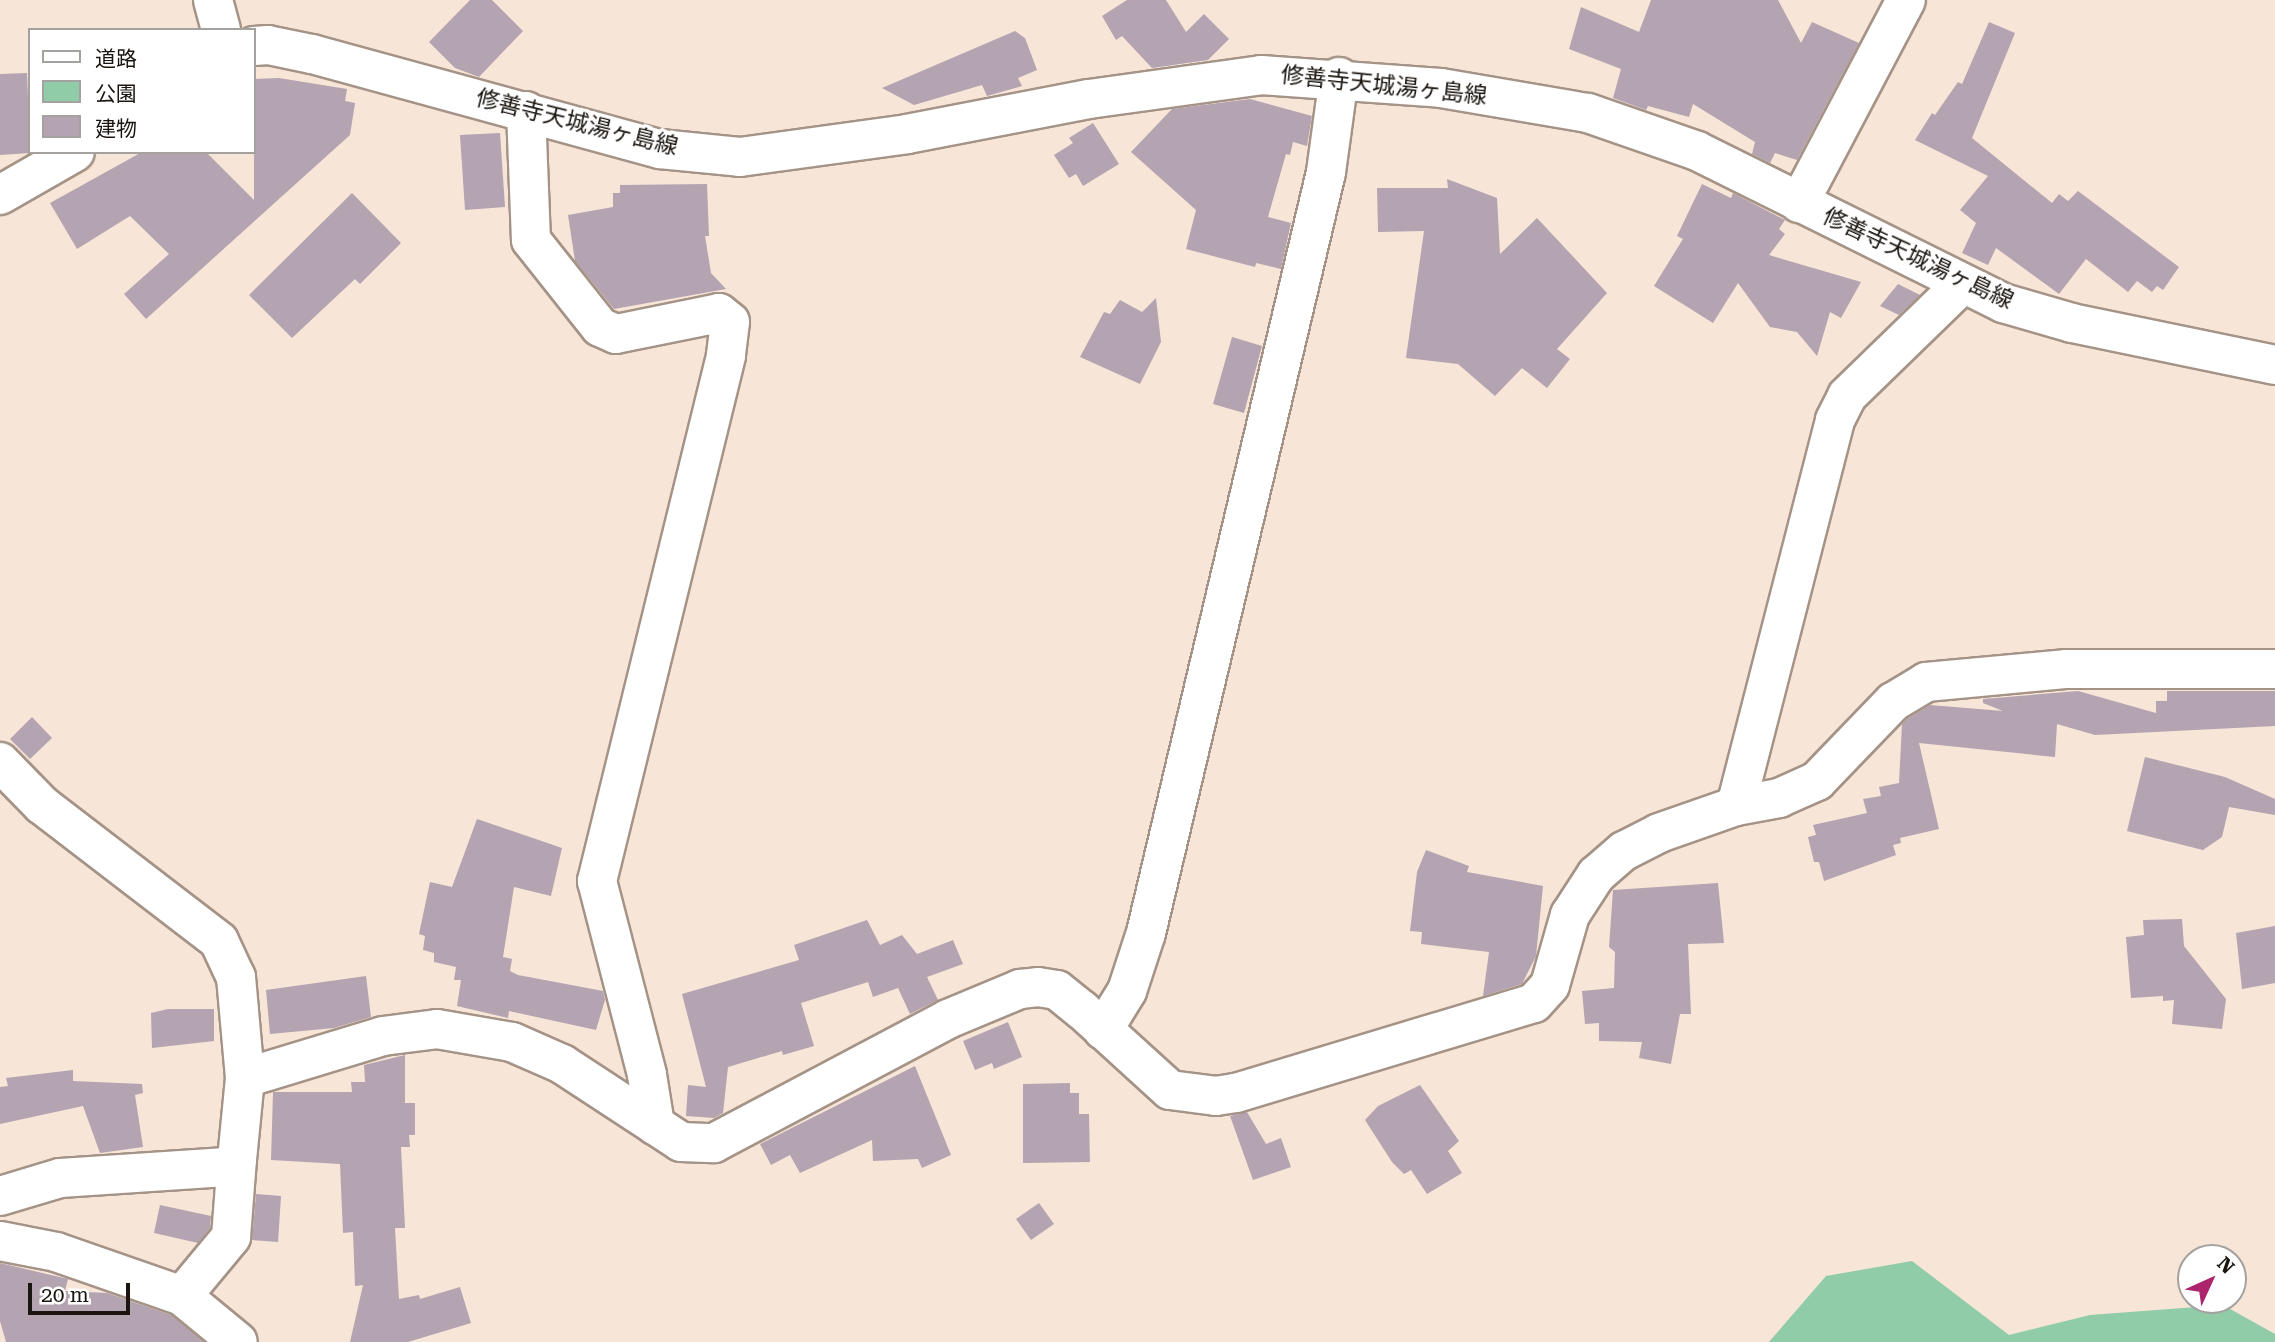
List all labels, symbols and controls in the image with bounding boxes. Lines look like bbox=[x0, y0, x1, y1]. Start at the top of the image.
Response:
legend bbox=[28, 28, 256, 154]
text: 道路 bbox=[95, 47, 137, 71]
street label: 修善寺天城湯ヶ島線 bbox=[1280, 61, 1488, 111]
text: 公園 bbox=[95, 82, 137, 106]
street label: 修善寺天城湯ヶ島線 bbox=[473, 85, 681, 161]
text: 建物 bbox=[95, 117, 137, 141]
street label: 修善寺天城湯ヶ島線 bbox=[1818, 203, 2018, 315]
north arrow bbox=[2177, 1244, 2247, 1314]
text: N bbox=[2212, 1252, 2239, 1279]
scale bar bbox=[32, 1268, 133, 1312]
text: 20 m bbox=[41, 1283, 89, 1307]

